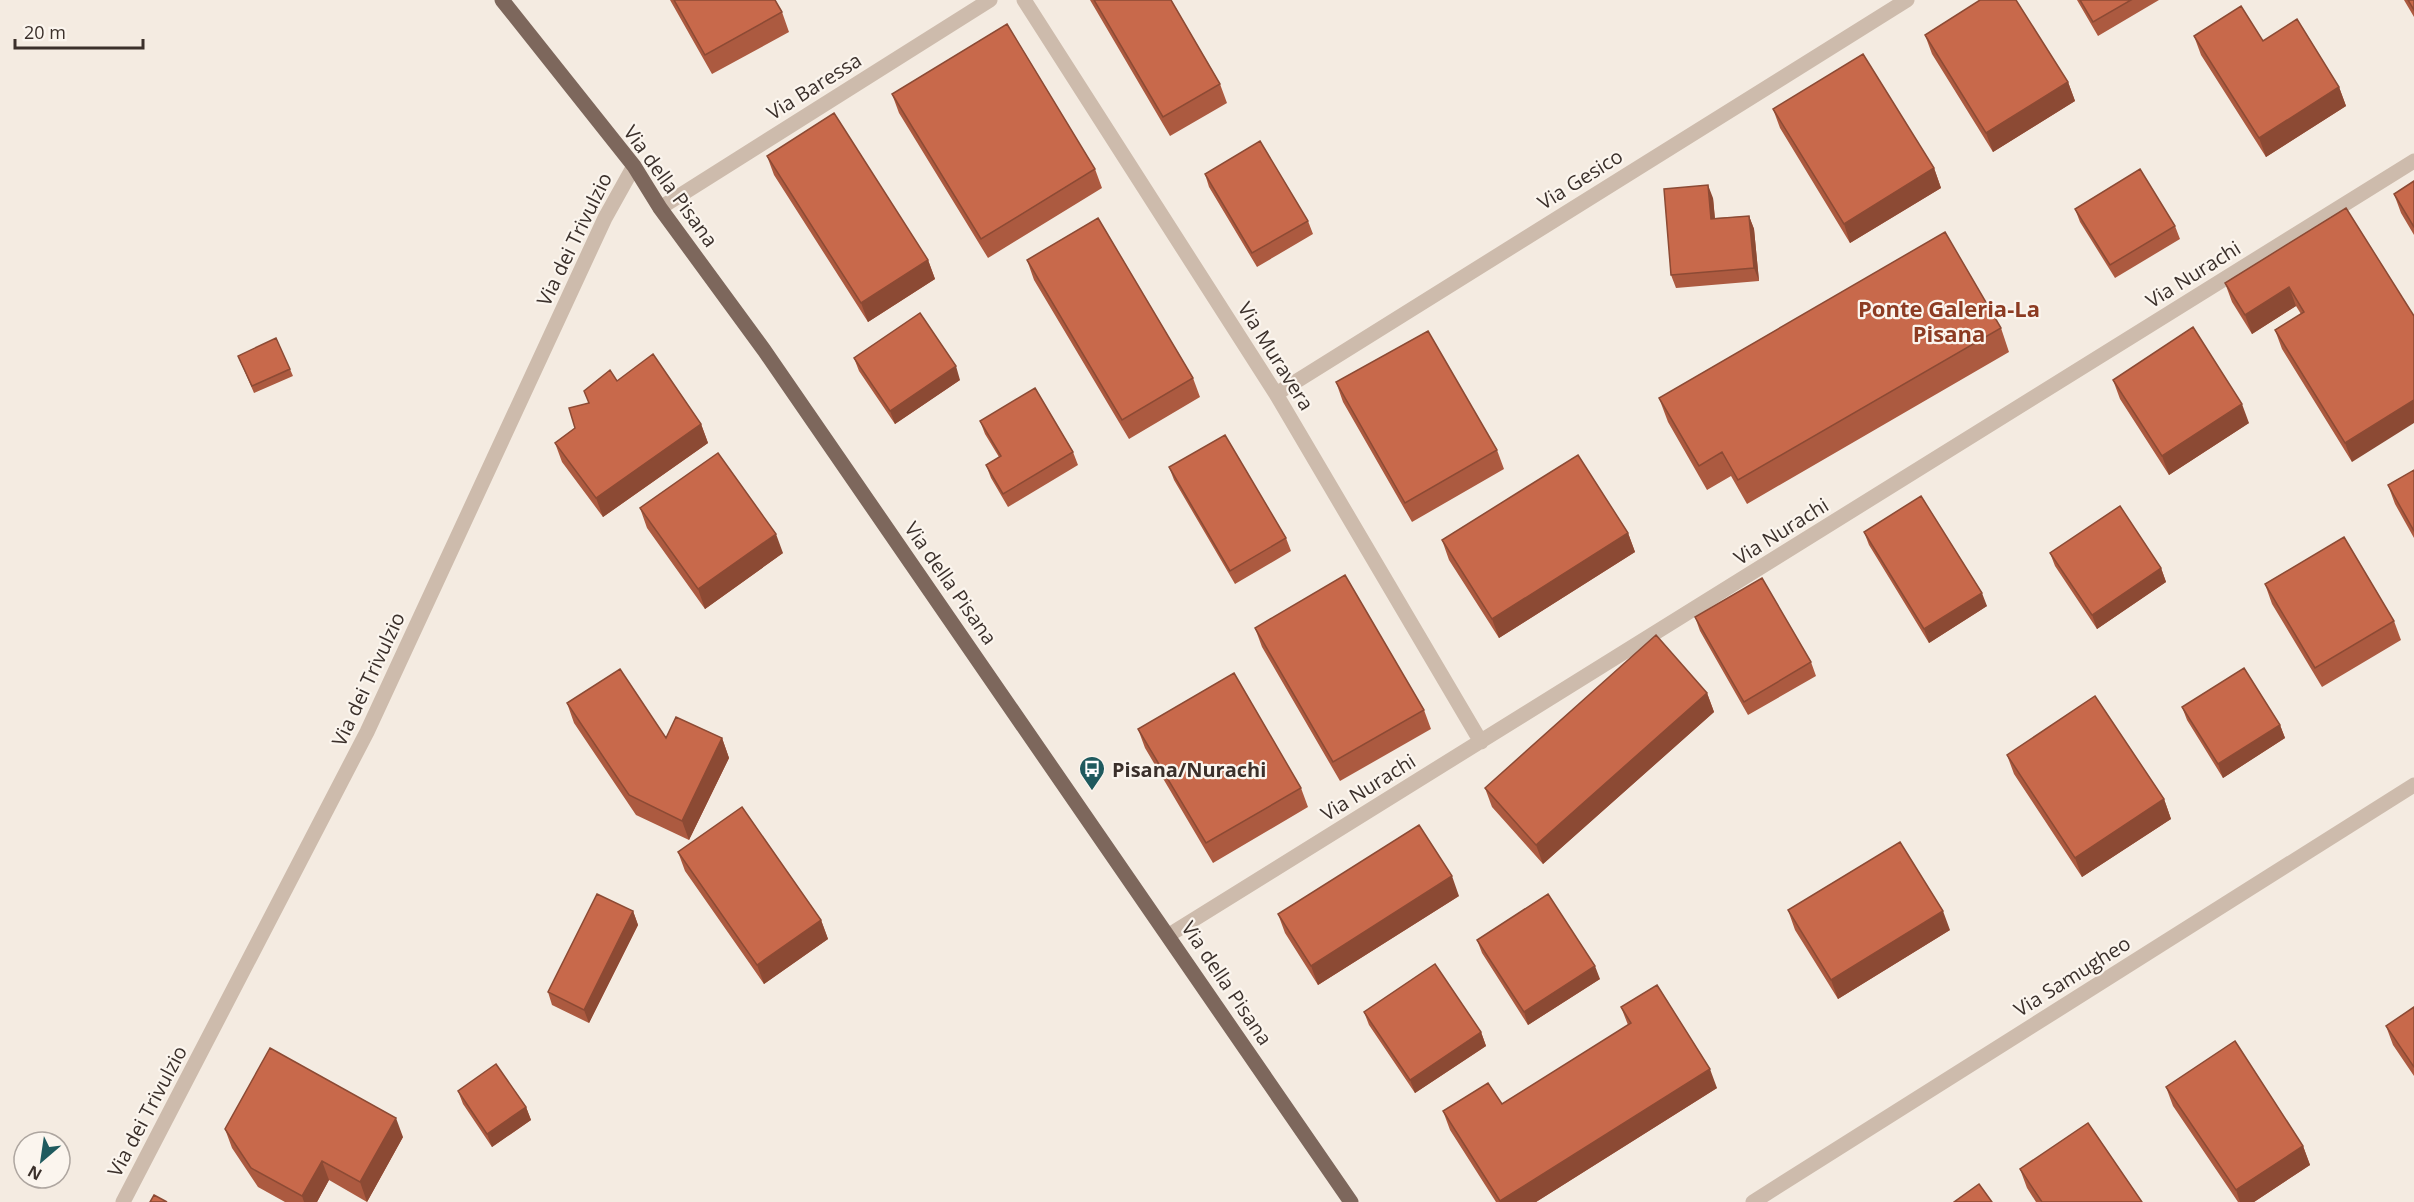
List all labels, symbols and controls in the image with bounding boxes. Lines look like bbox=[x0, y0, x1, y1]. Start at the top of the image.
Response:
scale bar bbox=[15, 12, 142, 50]
text: 20 m bbox=[24, 20, 66, 44]
street label: Via Baressa bbox=[762, 46, 866, 126]
street label: Via della Pisana bbox=[618, 120, 724, 252]
street label: Via Gesico bbox=[1532, 142, 1628, 216]
street label: Via dei Trivulzio bbox=[530, 168, 618, 310]
street label: Via Nurachi bbox=[2141, 234, 2245, 314]
district label: Ponte Galeria-La Pisana bbox=[1858, 293, 2040, 348]
street label: Via Muravera bbox=[1232, 297, 1320, 415]
street label: Via Nurachi bbox=[1729, 491, 1833, 571]
street label: Via della Pisana bbox=[899, 516, 1003, 650]
street label: Via dei Trivulzio bbox=[325, 608, 411, 750]
street label: Via Nurachi bbox=[1316, 747, 1420, 827]
bus stop icon: Pisana/Nurachi bbox=[1077, 754, 1107, 792]
place label: Pisana/Nurachi bbox=[1112, 756, 1266, 783]
street label: Via della Pisana bbox=[1175, 916, 1279, 1050]
street label: Via Samugheo bbox=[2009, 929, 2135, 1023]
street label: Via dei Trivulzio bbox=[101, 1041, 193, 1181]
north arrow bbox=[12, 1130, 72, 1190]
text: N bbox=[24, 1160, 46, 1186]

